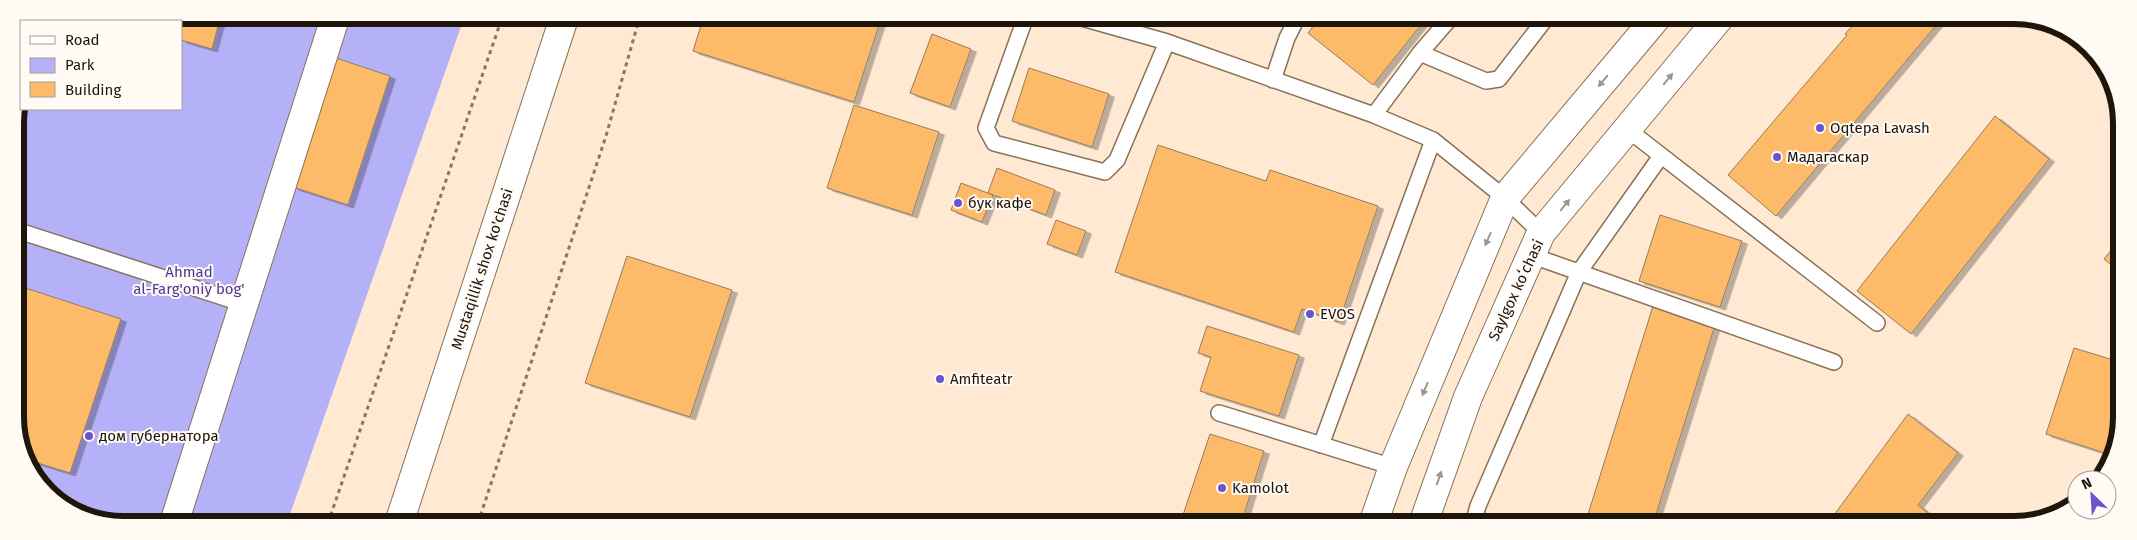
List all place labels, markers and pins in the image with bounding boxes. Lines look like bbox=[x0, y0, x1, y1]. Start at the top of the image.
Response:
place label: Oqtepa Lavash bbox=[1830, 119, 1930, 137]
marker: Oqtepa Lavash bbox=[1814, 122, 1826, 134]
place label: Мадагаскар bbox=[1787, 148, 1869, 166]
marker: Мадагаскар bbox=[1771, 151, 1783, 163]
place label: бук кафе bbox=[968, 194, 1032, 212]
marker: бук кафе bbox=[952, 197, 964, 209]
place label: EVOS bbox=[1320, 305, 1355, 323]
marker: EVOS bbox=[1304, 308, 1316, 320]
place label: Amfiteatr bbox=[950, 370, 1013, 388]
marker: Amfiteatr bbox=[934, 373, 946, 385]
place label: дом губернатора bbox=[99, 427, 219, 445]
marker: дом губернатора bbox=[83, 430, 95, 442]
place label: Kamolot bbox=[1232, 479, 1290, 497]
marker: Kamolot bbox=[1216, 482, 1228, 494]

